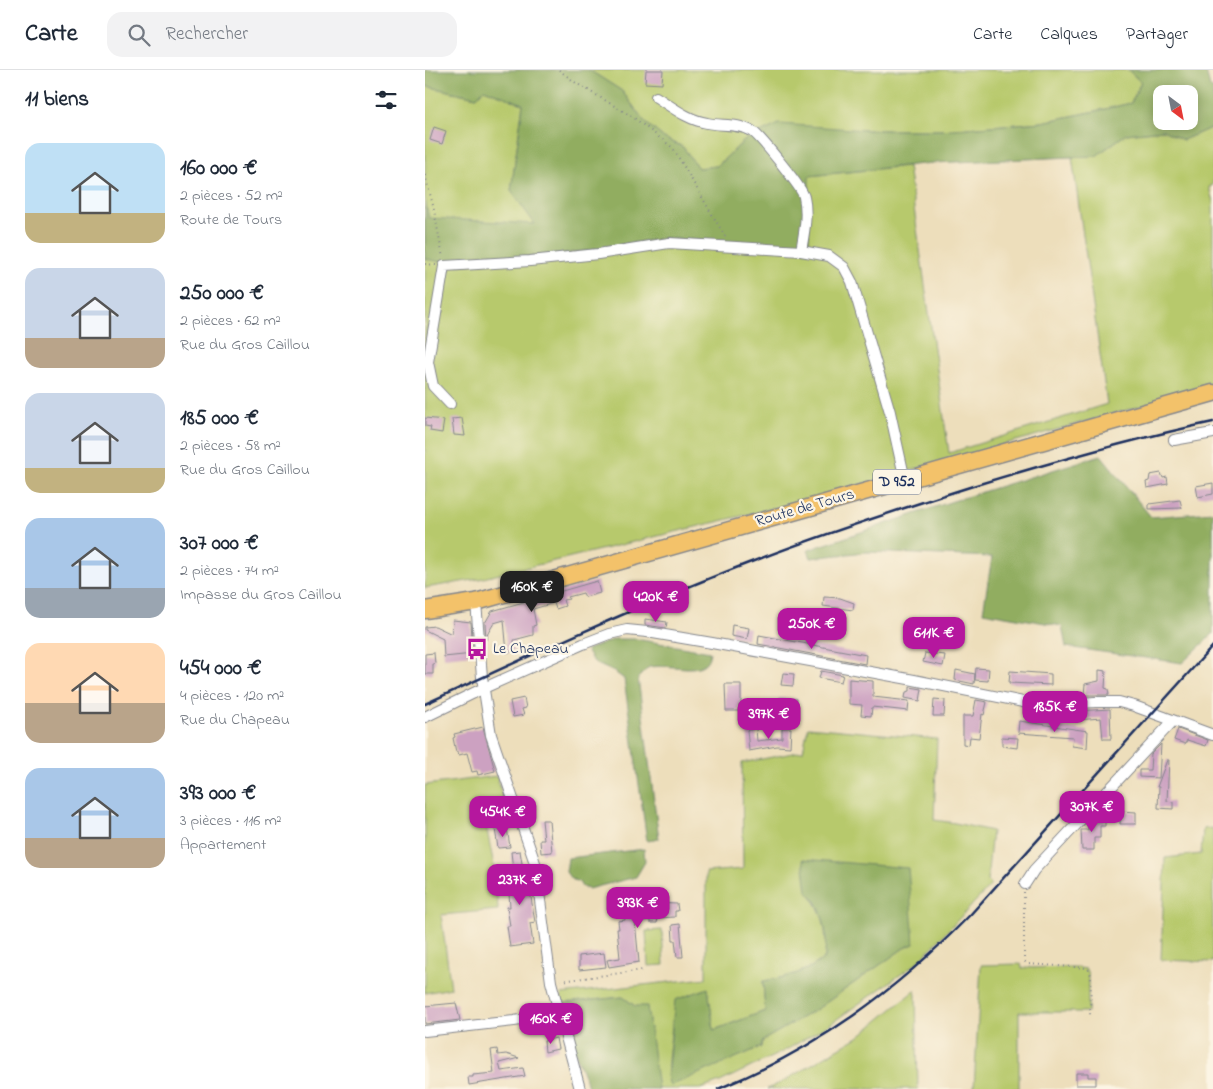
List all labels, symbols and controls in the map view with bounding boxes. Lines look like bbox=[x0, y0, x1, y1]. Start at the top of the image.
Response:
search box bbox=[107, 12, 457, 57]
text: Carte bbox=[25, 17, 77, 52]
icon: search bbox=[125, 21, 153, 49]
text: Rechercher bbox=[165, 21, 248, 48]
text: Carte bbox=[973, 22, 1012, 48]
text: Calques bbox=[1040, 22, 1098, 48]
text: Partager bbox=[1126, 22, 1188, 48]
text: 11 biens bbox=[25, 85, 89, 115]
north arrow bbox=[1153, 85, 1197, 130]
map controls bbox=[1153, 85, 1198, 130]
icon: filters bbox=[372, 86, 400, 114]
text: 160 000 € bbox=[180, 154, 257, 184]
icon: home bbox=[65, 163, 125, 223]
text: 2 pièces · 52 m² bbox=[180, 184, 283, 208]
text: Route de Tours bbox=[180, 208, 282, 232]
text: 250 000 € bbox=[180, 279, 264, 309]
icon: home bbox=[65, 288, 125, 348]
text: 2 pièces · 62 m² bbox=[180, 309, 281, 333]
text: Rue du Gros Caillou bbox=[180, 333, 310, 357]
text: 185 000 € bbox=[180, 404, 259, 434]
icon: home bbox=[65, 413, 125, 473]
text: 2 pièces · 58 m² bbox=[180, 434, 281, 458]
text: Rue du Gros Caillou bbox=[180, 458, 310, 482]
road number: D 952 bbox=[873, 470, 921, 494]
street label: Route de Tours bbox=[753, 482, 857, 534]
text: 307 000 € bbox=[180, 529, 259, 559]
icon: home bbox=[65, 538, 125, 598]
text: 2 pièces · 74 m² bbox=[180, 559, 279, 583]
pin: 160K € bbox=[491, 570, 573, 613]
text: 160K € bbox=[511, 575, 553, 599]
pin: 420K € bbox=[615, 580, 697, 623]
text: Impasse du Gros Caillou bbox=[180, 583, 342, 607]
text: 420K € bbox=[634, 585, 678, 609]
pin: 250K € bbox=[771, 608, 853, 650]
text: 250K € bbox=[789, 612, 835, 636]
pin: 611K € bbox=[893, 616, 975, 659]
text: 611K € bbox=[914, 621, 954, 645]
bus stop icon: Le Chapeau bbox=[464, 636, 490, 662]
place label: Le Chapeau bbox=[493, 637, 569, 661]
text: 454 000 € bbox=[180, 654, 262, 684]
icon: home bbox=[65, 663, 125, 723]
text: 4 pièces · 120 m² bbox=[180, 684, 284, 708]
pin: 185K € bbox=[1014, 690, 1096, 733]
text: 185K € bbox=[1033, 695, 1077, 719]
pin: 397K € bbox=[728, 698, 810, 740]
text: 397K € bbox=[749, 702, 789, 726]
text: Rue du Chapeau bbox=[180, 708, 290, 732]
text: 393 000 € bbox=[180, 779, 256, 809]
icon: home bbox=[65, 788, 125, 848]
pin: 307K € bbox=[1051, 790, 1133, 833]
text: 307K € bbox=[1070, 795, 1114, 819]
pin: 454K € bbox=[462, 796, 544, 838]
text: 454K € bbox=[480, 800, 526, 824]
text: 3 pièces · 116 m² bbox=[180, 809, 282, 833]
text: Appartement bbox=[180, 833, 266, 857]
pin: 237K € bbox=[479, 864, 561, 906]
text: 237K € bbox=[498, 868, 542, 892]
pin: 393K € bbox=[597, 886, 679, 929]
text: 393K € bbox=[618, 891, 658, 915]
pin: 160K € bbox=[510, 1002, 592, 1045]
text: 160K € bbox=[530, 1007, 572, 1031]

